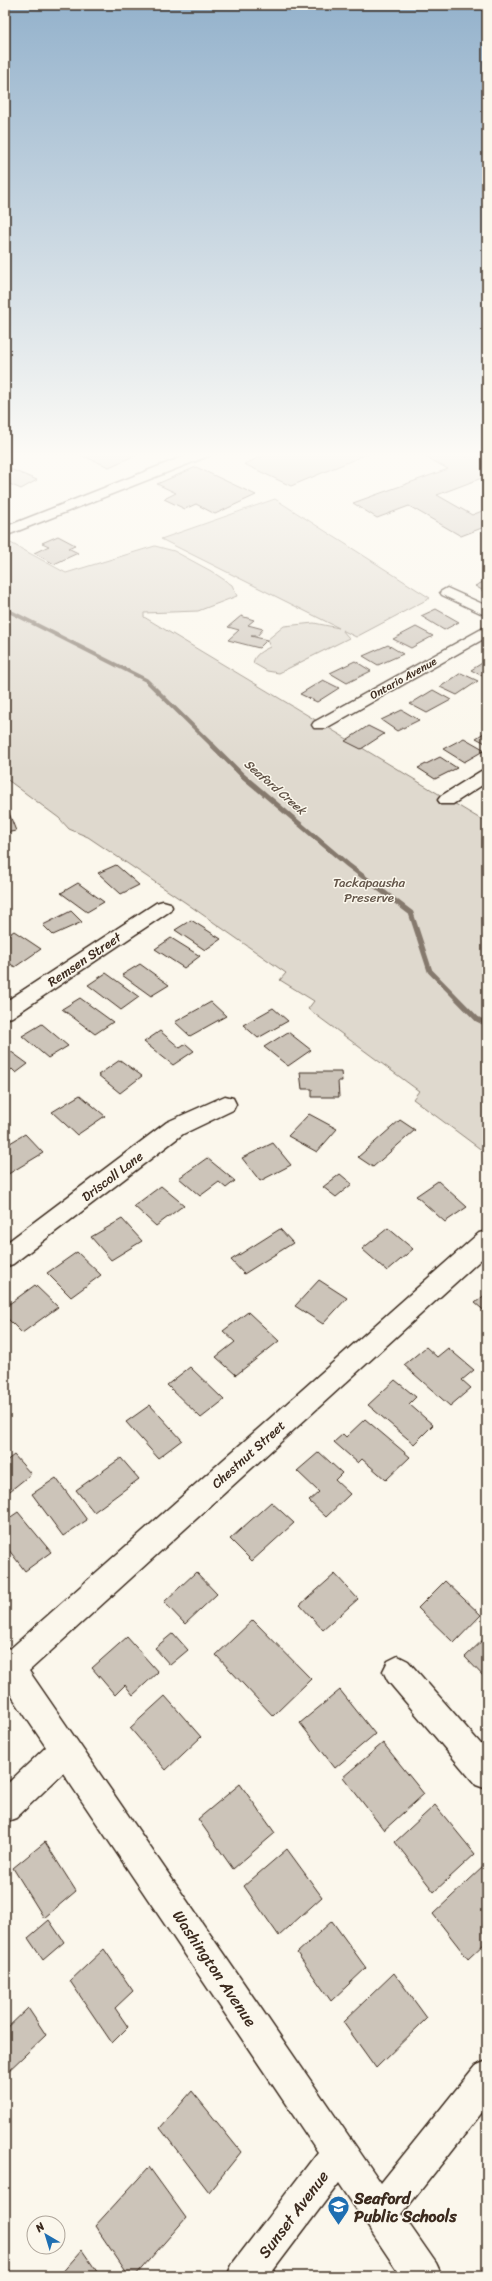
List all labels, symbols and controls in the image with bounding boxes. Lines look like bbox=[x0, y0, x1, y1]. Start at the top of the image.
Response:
street label: Ontario Avenue bbox=[366, 652, 441, 705]
water label: Seaford Creek bbox=[239, 754, 312, 821]
park label: Tackapausha Preserve bbox=[333, 871, 406, 909]
street label: Remsen Street bbox=[43, 926, 127, 993]
street label: Driscoll Lane bbox=[76, 1145, 149, 1207]
street label: Chestnut Street bbox=[206, 1414, 291, 1494]
street label: Washington Avenue bbox=[165, 1904, 265, 2033]
street label: Sunset Avenue bbox=[250, 2164, 336, 2265]
place label: Seaford Public Schools bbox=[353, 2184, 457, 2231]
school or university icon: Seaford Public Schools bbox=[325, 2194, 351, 2227]
north arrow bbox=[26, 2215, 66, 2255]
text: N bbox=[31, 2217, 49, 2238]

